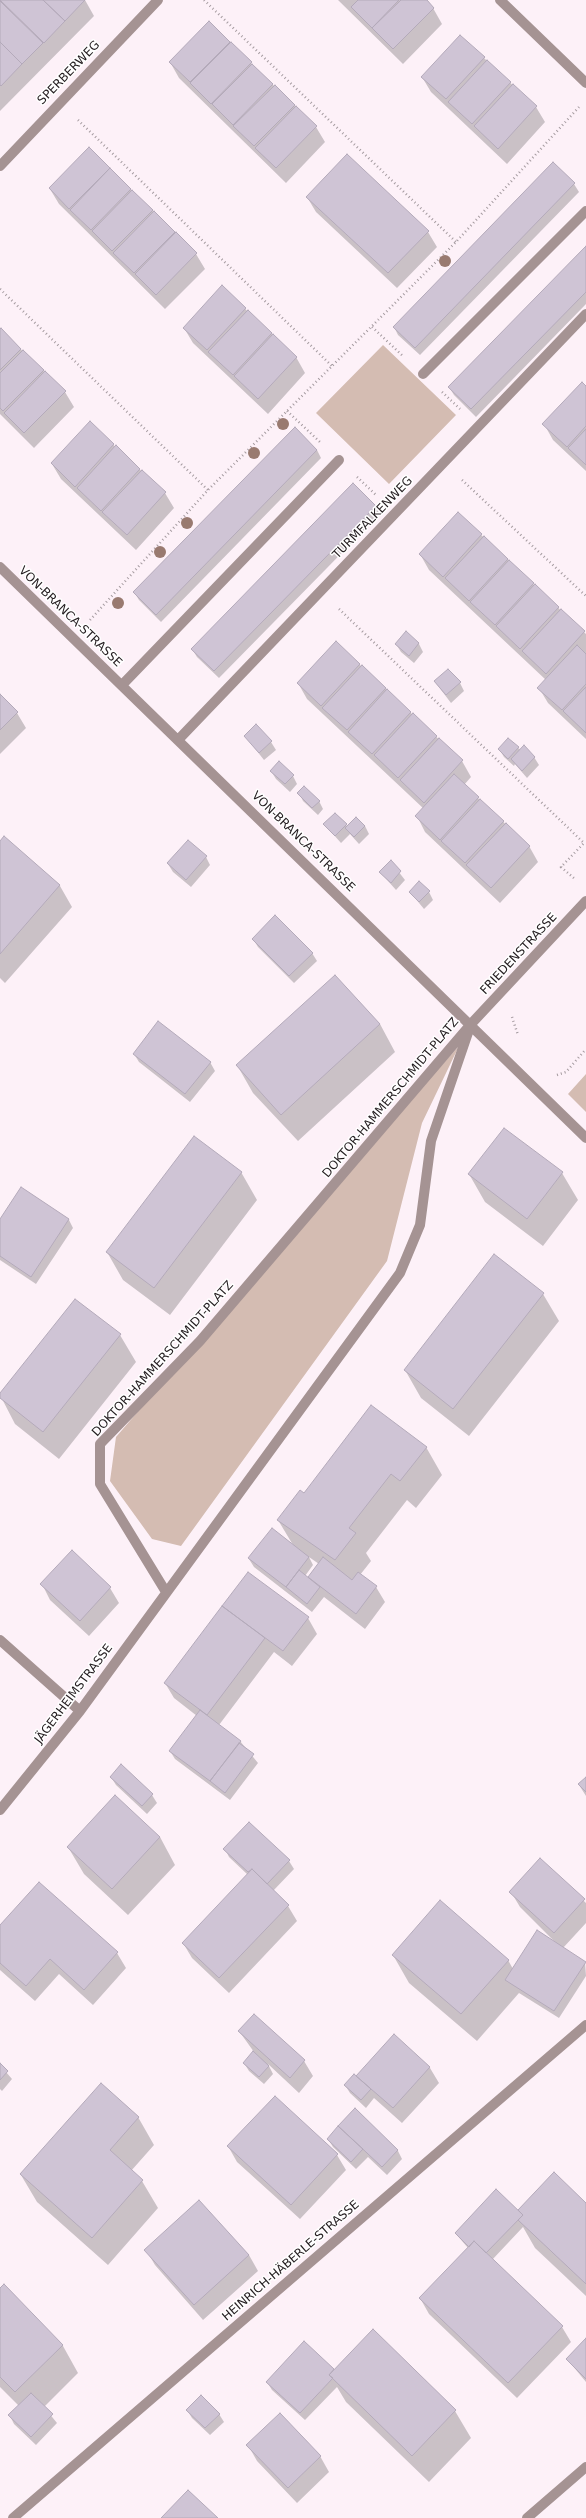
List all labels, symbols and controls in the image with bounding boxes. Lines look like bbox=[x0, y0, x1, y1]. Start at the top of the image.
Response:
street label: SPERBERWEG bbox=[35, 38, 103, 108]
street label: TURMFALKENWEG bbox=[330, 474, 416, 562]
street label: VON-BRANCA-STRASSE bbox=[15, 564, 125, 670]
street label: VON-BRANCA-STRASSE bbox=[248, 789, 358, 895]
street label: FRIEDENSTRASSE bbox=[478, 910, 560, 998]
street label: DOKTOR-HAMMERSCHMIDT-PLATZ bbox=[320, 1015, 462, 1181]
street label: DOKTOR-HAMMERSCHMIDT-PLATZ bbox=[89, 1278, 237, 1440]
street label: JÄGERHEIMSTRASSE bbox=[32, 1641, 116, 1747]
street label: HEINRICH-HÄBERLE-STRASSE bbox=[220, 2198, 362, 2324]

